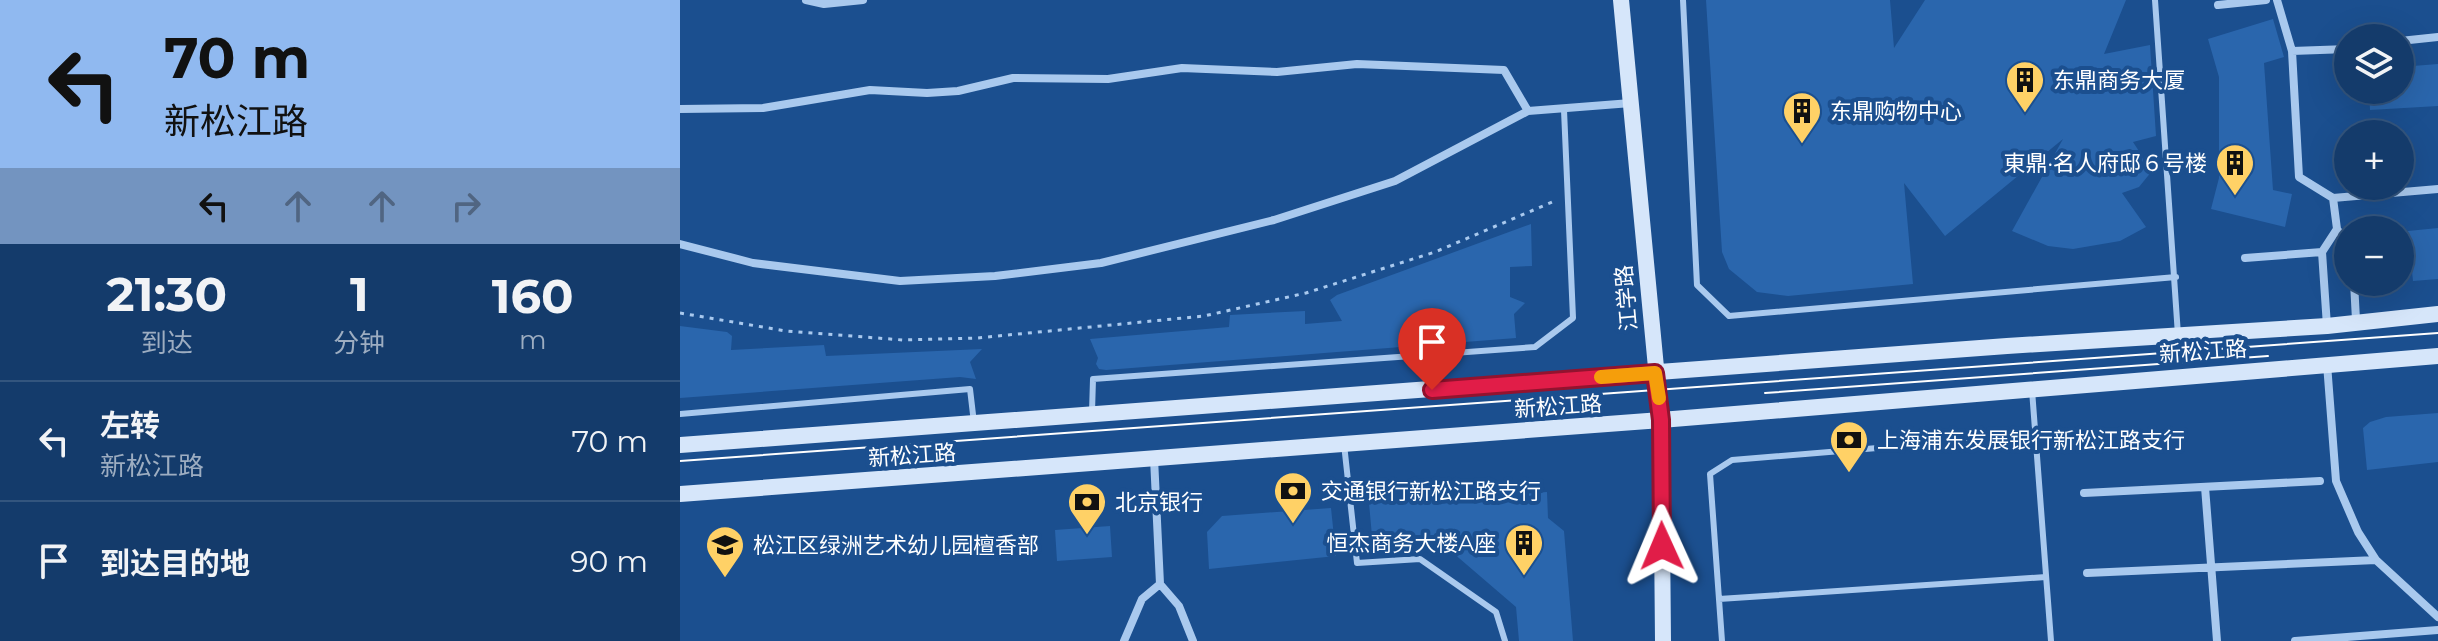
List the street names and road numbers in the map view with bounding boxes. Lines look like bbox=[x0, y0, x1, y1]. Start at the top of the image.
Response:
street label: 江学路 bbox=[1610, 264, 1643, 332]
street label: 新松江路 bbox=[2158, 335, 2248, 368]
street label: 新松江路 bbox=[1513, 390, 1603, 423]
street label: 新松江路 bbox=[867, 439, 957, 472]

